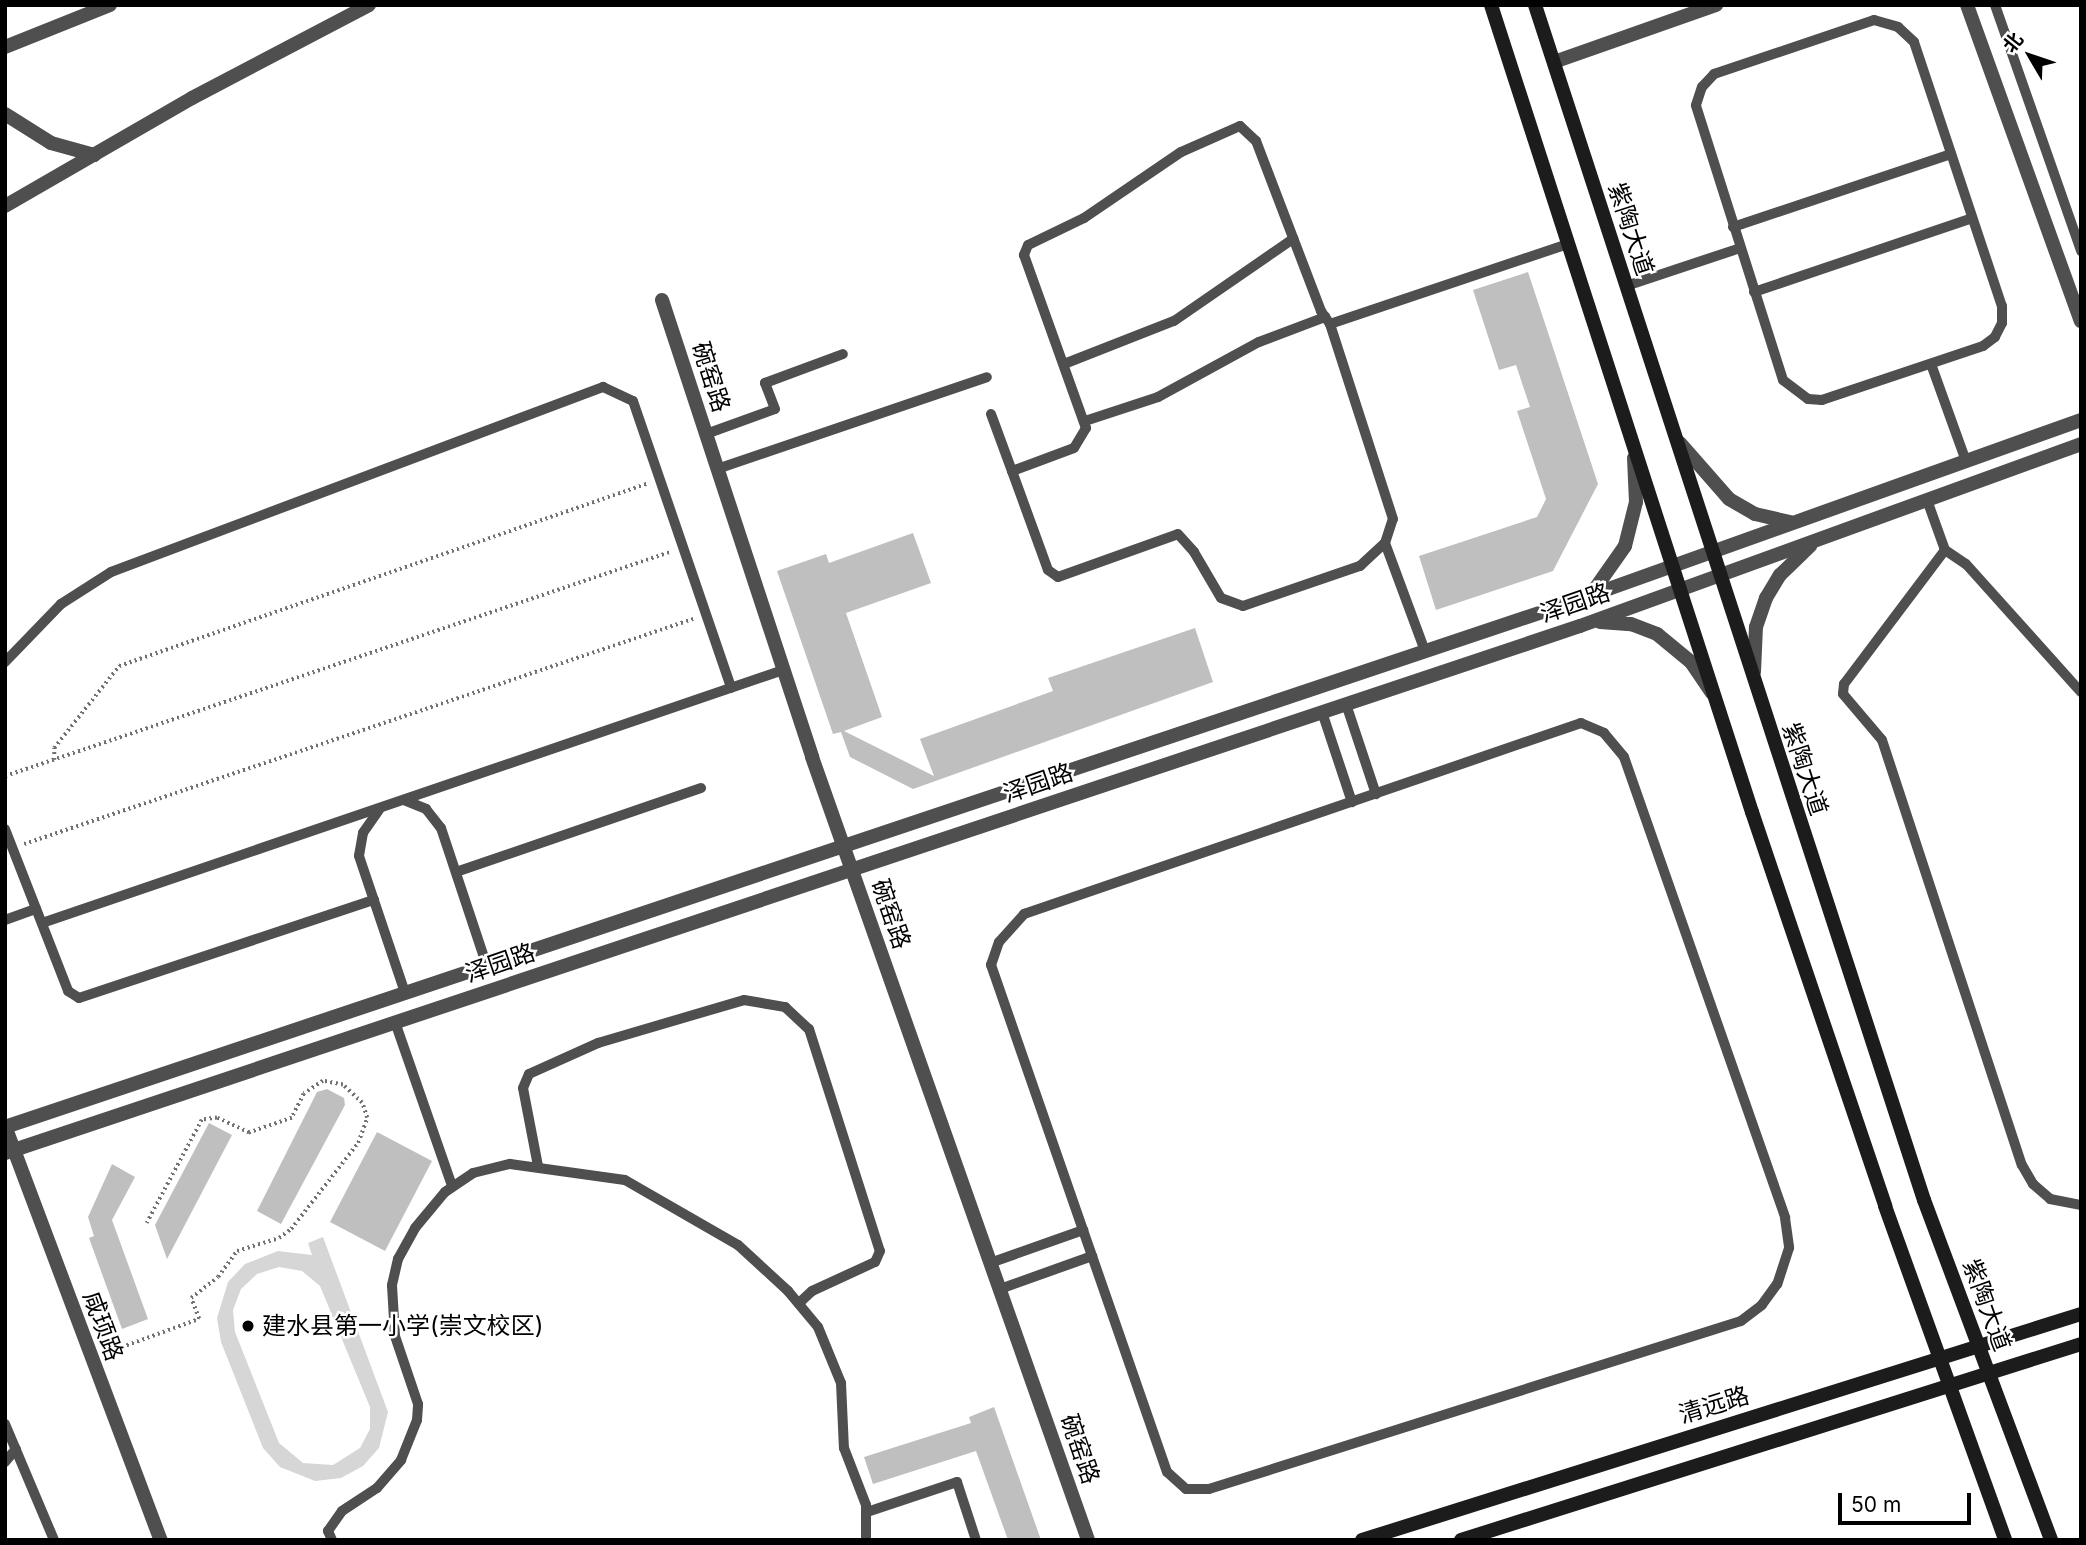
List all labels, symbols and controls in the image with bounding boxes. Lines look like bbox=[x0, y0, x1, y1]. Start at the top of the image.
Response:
north arrow bbox=[1995, 21, 2065, 91]
text: 北 bbox=[1998, 28, 2028, 57]
street label: 紫陶大道 bbox=[1602, 179, 1660, 279]
street label: 碗窑路 bbox=[686, 338, 736, 416]
street label: 泽园路 bbox=[1536, 578, 1614, 628]
street label: 紫陶大道 bbox=[1776, 719, 1834, 819]
street label: 泽园路 bbox=[999, 758, 1077, 808]
street label: 碗窑路 bbox=[866, 875, 916, 953]
street label: 泽园路 bbox=[461, 938, 539, 988]
street label: 紫陶大道 bbox=[1957, 1255, 2017, 1355]
street label: 咸顼路 bbox=[77, 1287, 129, 1365]
place label: 建水县第一小学(崇文校区) bbox=[262, 1312, 544, 1340]
marker: 建水县第一小学(崇文校区) bbox=[240, 1318, 256, 1334]
street label: 清远路 bbox=[1675, 1381, 1753, 1429]
street label: 碗窑路 bbox=[1055, 1410, 1105, 1488]
scale bar bbox=[1841, 1478, 1974, 1522]
text: 50 m bbox=[1851, 1492, 1901, 1517]

